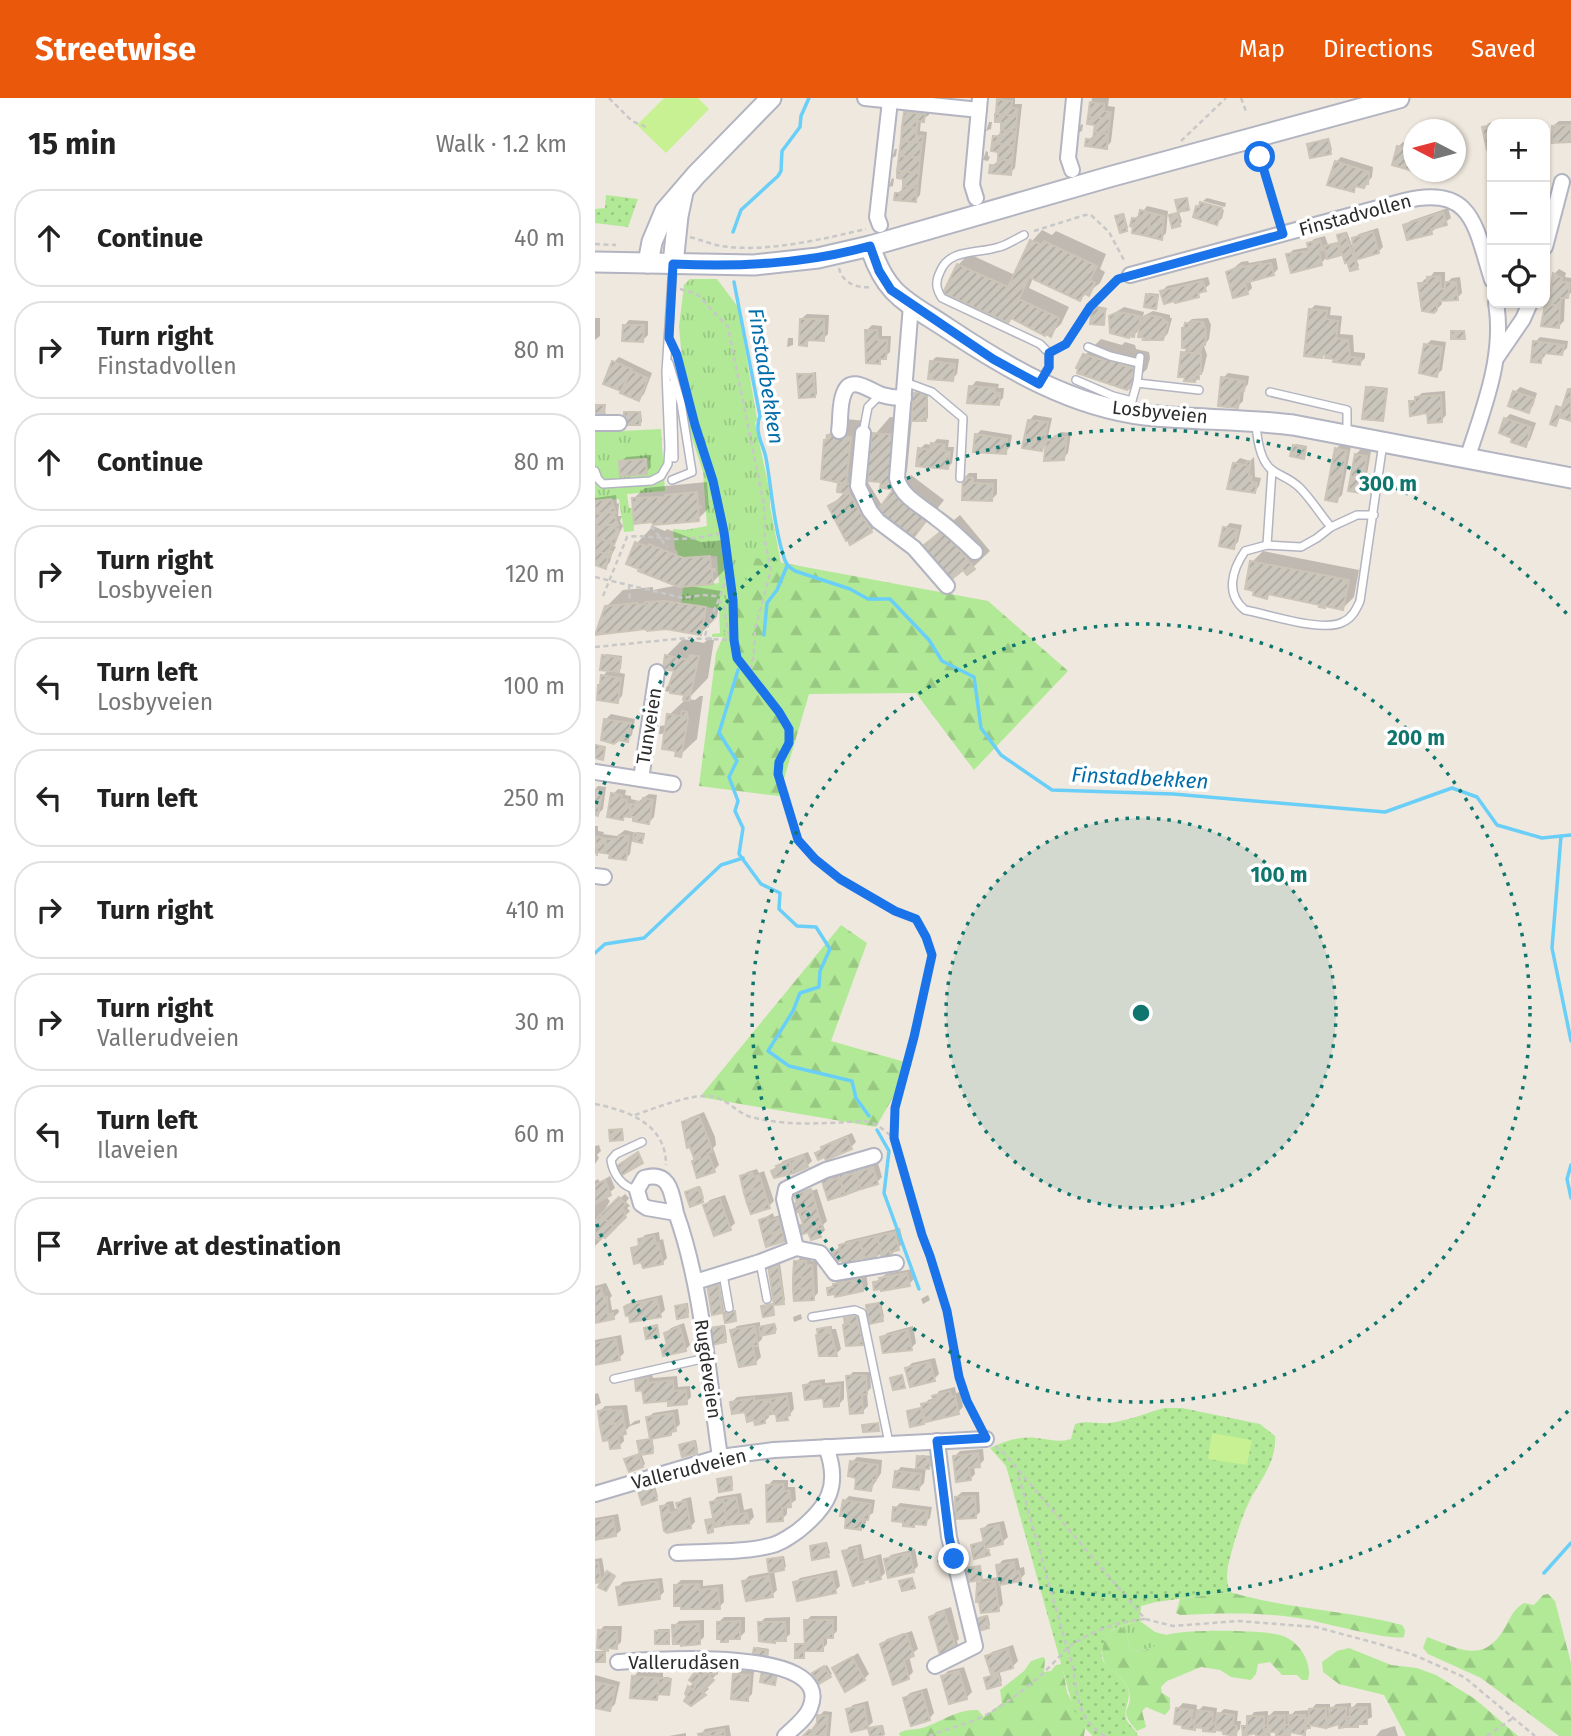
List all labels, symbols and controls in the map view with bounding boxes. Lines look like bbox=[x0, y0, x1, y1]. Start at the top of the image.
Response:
text: Streetwise bbox=[35, 29, 196, 69]
text: Map bbox=[1239, 35, 1285, 63]
text: Directions bbox=[1323, 35, 1433, 63]
text: Saved bbox=[1471, 35, 1536, 63]
north arrow bbox=[1403, 119, 1466, 182]
map controls bbox=[1487, 119, 1550, 308]
button: + bbox=[1487, 119, 1550, 182]
text: 15 min bbox=[28, 126, 116, 162]
text: Walk · 1.2 km bbox=[436, 130, 567, 158]
route start bbox=[1244, 141, 1275, 172]
button: − bbox=[1487, 182, 1550, 245]
street label: Finstadvollen bbox=[1296, 189, 1414, 241]
icon: ahead bbox=[30, 219, 68, 257]
text: Continue bbox=[97, 223, 203, 254]
text: 40 m bbox=[514, 224, 565, 252]
button: locate bbox=[1487, 245, 1550, 308]
water label: Finstadbekken bbox=[742, 306, 790, 446]
text: Turn right bbox=[97, 321, 214, 352]
icon: right bbox=[30, 331, 68, 369]
text: 80 m bbox=[514, 336, 565, 364]
text: Finstadvollen bbox=[97, 352, 237, 380]
street label: Losbyveien bbox=[1111, 396, 1209, 428]
icon: ahead bbox=[30, 443, 68, 481]
text: Continue bbox=[97, 447, 203, 478]
text: 80 m bbox=[514, 448, 565, 476]
text: 300 m bbox=[1358, 471, 1417, 497]
text: Turn right bbox=[97, 545, 214, 576]
icon: right bbox=[30, 555, 68, 593]
text: 120 m bbox=[505, 560, 565, 588]
text: Losbyveien bbox=[97, 576, 213, 604]
text: Turn left bbox=[97, 657, 198, 688]
icon: left bbox=[30, 667, 68, 705]
text: 100 m bbox=[504, 672, 565, 700]
street label: Tunveien bbox=[632, 686, 666, 766]
text: Losbyveien bbox=[97, 688, 213, 716]
text: 200 m bbox=[1387, 725, 1445, 751]
water label: Finstadbekken bbox=[1071, 761, 1209, 795]
icon: left bbox=[30, 779, 68, 817]
text: Turn left bbox=[97, 783, 198, 814]
text: 250 m bbox=[503, 784, 565, 812]
text: 100 m bbox=[1250, 862, 1308, 888]
icon: right bbox=[30, 891, 68, 929]
text: Turn right bbox=[97, 895, 214, 926]
text: 410 m bbox=[505, 896, 565, 924]
text: Turn right bbox=[97, 993, 214, 1024]
centre of rings bbox=[1129, 1001, 1153, 1025]
icon: right bbox=[30, 1003, 68, 1041]
text: 30 m bbox=[515, 1008, 565, 1036]
text: Vallerudveien bbox=[97, 1024, 239, 1052]
text: Turn left bbox=[97, 1105, 198, 1136]
icon: left bbox=[30, 1115, 68, 1153]
text: 60 m bbox=[514, 1120, 565, 1148]
text: Ilaveien bbox=[97, 1136, 179, 1164]
icon: arrive bbox=[30, 1227, 68, 1265]
text: Arrive at destination bbox=[97, 1231, 341, 1262]
street label: Rugdeveien bbox=[690, 1318, 726, 1420]
street label: Vallerudveien bbox=[629, 1444, 749, 1494]
route end bbox=[938, 1543, 969, 1574]
street label: Vallerudåsen bbox=[628, 1651, 740, 1674]

